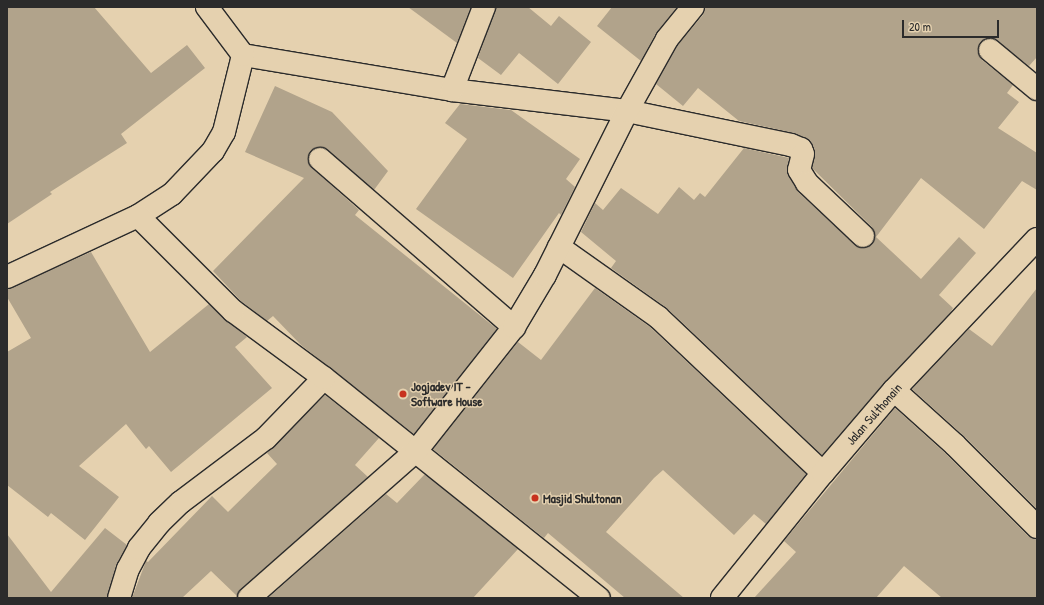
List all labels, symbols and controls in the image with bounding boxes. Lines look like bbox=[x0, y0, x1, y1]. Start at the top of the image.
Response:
scale bar bbox=[904, 12, 1001, 38]
text: 20 m bbox=[909, 18, 931, 35]
place label: Jogjadev IT - Software House bbox=[411, 379, 482, 410]
street label: Jalan Sulthonain bbox=[843, 380, 905, 448]
marker: Jogjadev IT - Software House bbox=[398, 389, 408, 399]
place label: Masjid Shultonan bbox=[543, 490, 622, 506]
marker: Masjid Shultonan bbox=[530, 493, 540, 503]

